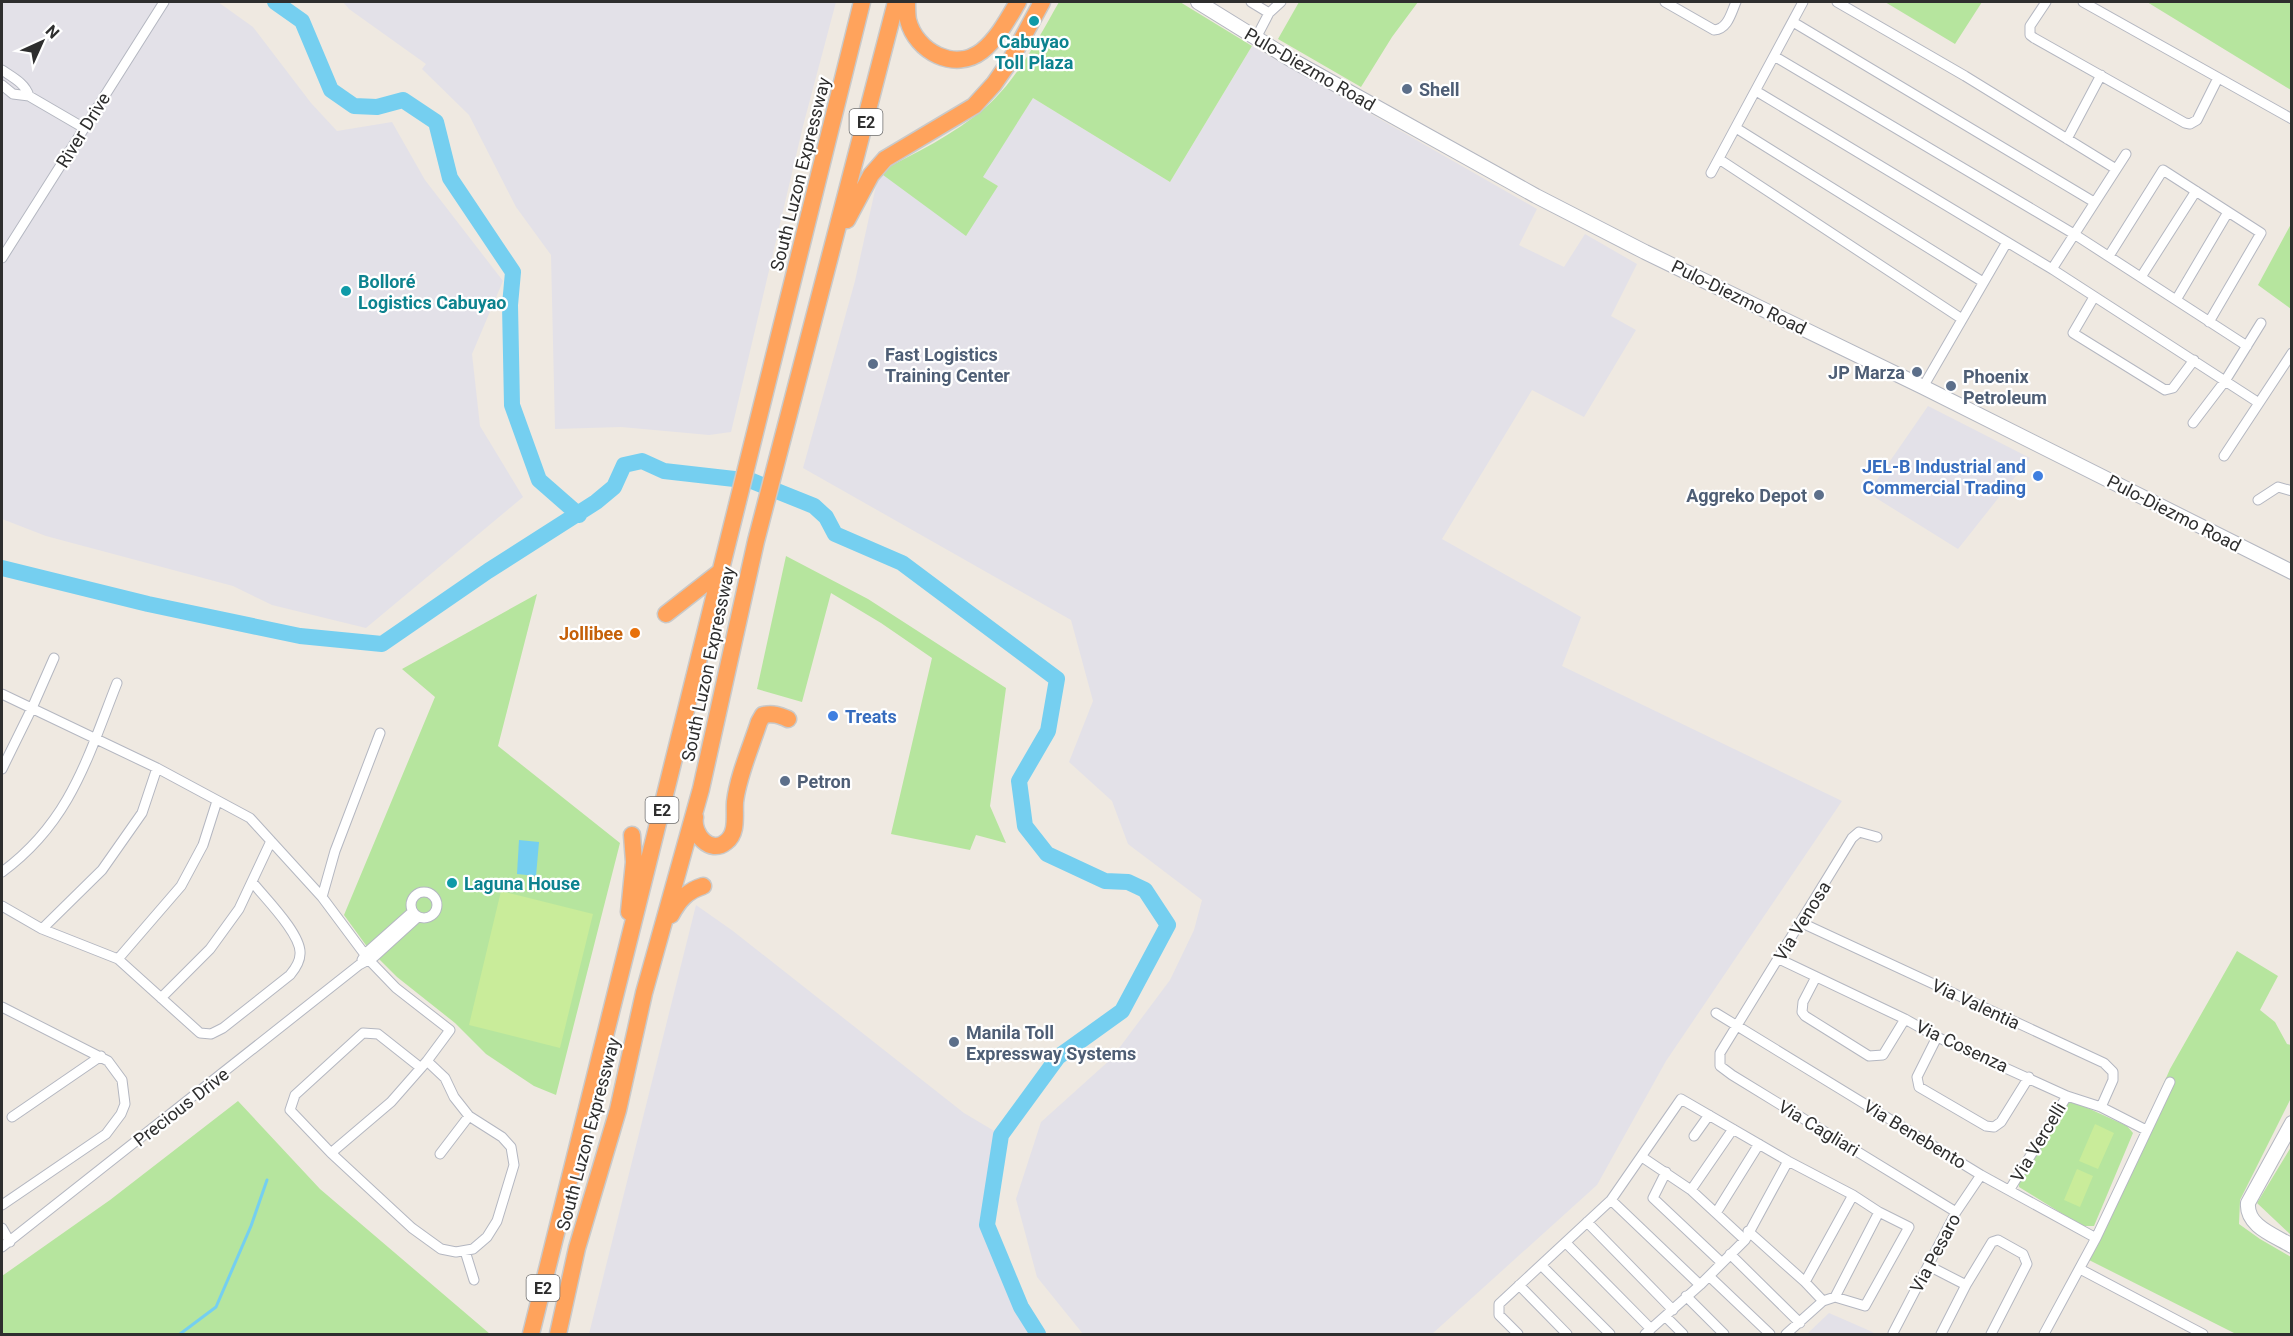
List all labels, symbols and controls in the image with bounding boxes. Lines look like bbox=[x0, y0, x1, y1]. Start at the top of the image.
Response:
north arrow bbox=[12, 12, 72, 72]
marker: Cabuyao Toll Plaza bbox=[1027, 14, 1041, 28]
text: N bbox=[42, 21, 63, 42]
street label: Pulo-Diezmo Road bbox=[1241, 23, 1379, 115]
place label: Cabuyao Toll Plaza bbox=[995, 31, 1074, 73]
street label: South Luzon Expressway bbox=[766, 75, 834, 273]
place label: Shell bbox=[1419, 79, 1459, 100]
marker: Shell bbox=[1400, 82, 1414, 96]
street label: River Drive bbox=[52, 89, 114, 171]
road number: E2 bbox=[850, 109, 882, 135]
street label: Pulo-Diezmo Road bbox=[1668, 255, 1810, 339]
place label: Bolloré Logistics Cabuyao bbox=[358, 271, 506, 313]
marker: Bolloré Logistics Cabuyao bbox=[339, 284, 353, 298]
place label: Fast Logistics Training Center bbox=[885, 344, 1010, 386]
marker: Fast Logistics Training Center bbox=[866, 357, 880, 371]
place label: JP Marza bbox=[1828, 362, 1905, 383]
marker: JP Marza bbox=[1910, 365, 1924, 379]
place label: Phoenix Petroleum bbox=[1963, 366, 2047, 408]
marker: Phoenix Petroleum bbox=[1944, 379, 1958, 393]
place label: JEL-B Industrial and Commercial Trading bbox=[1862, 456, 2026, 498]
marker: JEL-B Industrial and Commercial Trading bbox=[2031, 469, 2045, 483]
street label: Pulo-Diezmo Road bbox=[2104, 470, 2244, 556]
place label: Aggreko Depot bbox=[1686, 485, 1807, 506]
marker: Aggreko Depot bbox=[1812, 488, 1826, 502]
street label: South Luzon Expressway bbox=[677, 564, 739, 763]
place label: Jollibee bbox=[559, 623, 623, 644]
marker: Jollibee bbox=[628, 626, 642, 640]
place label: Treats bbox=[845, 706, 897, 727]
marker: Treats bbox=[826, 709, 840, 723]
place label: Petron bbox=[797, 771, 851, 792]
marker: Petron bbox=[778, 774, 792, 788]
road number: E2 bbox=[646, 797, 678, 823]
place label: Laguna House bbox=[464, 873, 580, 894]
marker: Laguna House bbox=[445, 876, 459, 890]
street label: Via Venosa bbox=[1769, 877, 1835, 965]
street label: Via Valentia bbox=[1929, 974, 2023, 1034]
street label: Via Cosenza bbox=[1912, 1015, 2012, 1077]
place label: Manila Toll Expressway Systems bbox=[966, 1022, 1136, 1064]
street label: South Luzon Expressway bbox=[552, 1035, 624, 1233]
marker: Manila Toll Expressway Systems bbox=[947, 1035, 961, 1049]
street label: Precious Drive bbox=[129, 1063, 233, 1151]
street label: Via Benebento bbox=[1860, 1095, 1970, 1173]
street label: Via Cagliari bbox=[1775, 1096, 1863, 1160]
street label: Via Vercelli bbox=[2006, 1099, 2070, 1185]
street label: Via Pesaro bbox=[1906, 1210, 1964, 1296]
road number: E2 bbox=[526, 1275, 560, 1301]

